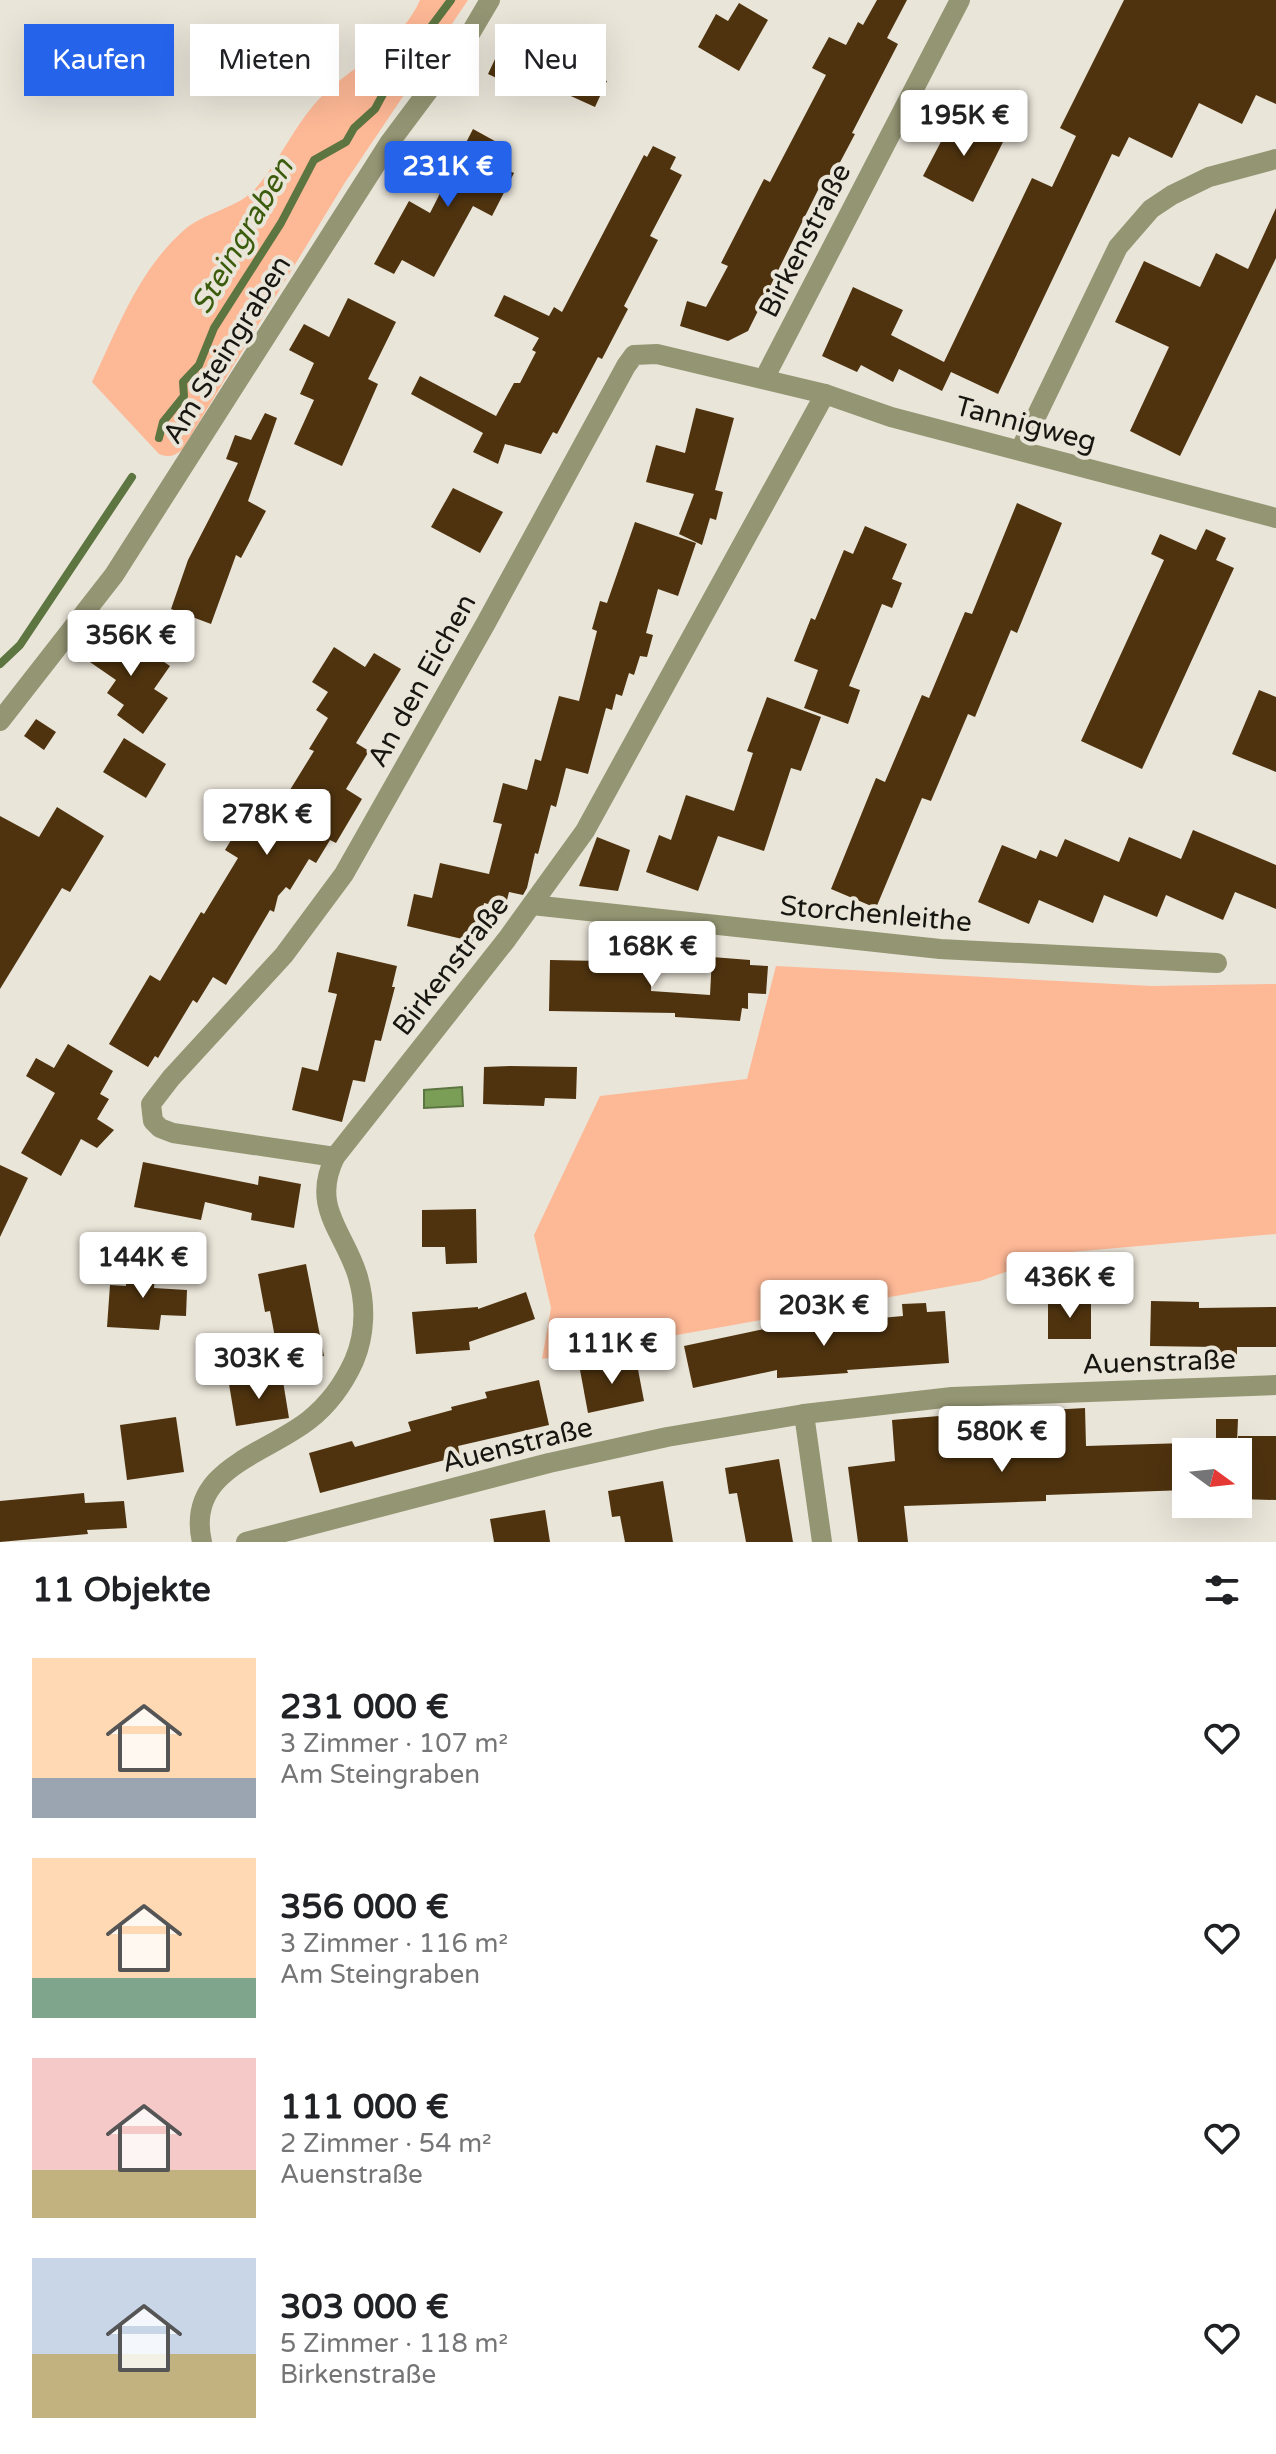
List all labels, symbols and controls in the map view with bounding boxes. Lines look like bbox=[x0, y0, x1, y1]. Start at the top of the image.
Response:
chip: Kaufen bbox=[24, 24, 174, 96]
chip: Mieten bbox=[190, 24, 339, 96]
chip: Filter bbox=[355, 24, 479, 96]
chip: Neu bbox=[495, 24, 606, 96]
pin: 195K € bbox=[899, 90, 1029, 158]
text: 195K € bbox=[919, 100, 1009, 131]
pin: 231K € bbox=[383, 141, 513, 209]
water label: Steingraben bbox=[183, 151, 302, 321]
text: 231K € bbox=[403, 151, 493, 182]
street label: Birkenstraße bbox=[752, 158, 858, 323]
street label: Am Steingraben bbox=[155, 249, 298, 450]
street label: Tannigweg bbox=[951, 389, 1100, 459]
street label: An den Eichen bbox=[360, 588, 483, 773]
pin: 356K € bbox=[66, 610, 196, 678]
text: 356K € bbox=[86, 620, 176, 651]
pin: 278K € bbox=[202, 789, 332, 857]
text: 278K € bbox=[222, 799, 312, 830]
street label: Birkenstraße bbox=[386, 889, 516, 1042]
street label: Storchenleithe bbox=[778, 889, 973, 939]
pin: 168K € bbox=[587, 921, 717, 989]
text: 168K € bbox=[607, 931, 697, 962]
pin: 144K € bbox=[78, 1232, 208, 1300]
text: 144K € bbox=[98, 1242, 188, 1273]
pin: 436K € bbox=[1005, 1252, 1135, 1320]
text: 436K € bbox=[1025, 1262, 1115, 1293]
pin: 203K € bbox=[759, 1280, 889, 1348]
text: 203K € bbox=[779, 1290, 869, 1321]
pin: 111K € bbox=[547, 1318, 677, 1386]
text: 111K € bbox=[567, 1328, 657, 1359]
pin: 303K € bbox=[194, 1333, 324, 1401]
street label: Auenstraße bbox=[1082, 1342, 1236, 1382]
text: 303K € bbox=[214, 1343, 304, 1374]
pin: 580K € bbox=[937, 1406, 1067, 1474]
street label: Auenstraße bbox=[439, 1410, 596, 1480]
text: 580K € bbox=[957, 1416, 1047, 1447]
north arrow bbox=[1172, 1438, 1252, 1518]
map controls bbox=[1172, 1438, 1252, 1518]
icon: filters bbox=[1200, 1568, 1244, 1612]
text: 11 Objekte bbox=[32, 1570, 211, 1611]
text: 231 000 € bbox=[280, 1687, 449, 1728]
icon: home bbox=[96, 1690, 192, 1786]
icon: heart bbox=[1200, 1716, 1244, 1760]
text: 3 Zimmer · 107 m² bbox=[280, 1728, 508, 1759]
text: Am Steingraben bbox=[280, 1759, 480, 1790]
text: 356 000 € bbox=[280, 1887, 449, 1928]
icon: home bbox=[96, 1890, 192, 1986]
icon: heart bbox=[1200, 1916, 1244, 1960]
text: 3 Zimmer · 116 m² bbox=[280, 1928, 508, 1959]
text: Am Steingraben bbox=[280, 1959, 480, 1990]
text: 111 000 € bbox=[280, 2087, 449, 2128]
icon: home bbox=[96, 2090, 192, 2186]
icon: heart bbox=[1200, 2116, 1244, 2160]
text: 2 Zimmer · 54 m² bbox=[280, 2128, 492, 2159]
text: Auenstraße bbox=[280, 2159, 423, 2190]
text: 303 000 € bbox=[280, 2287, 449, 2328]
icon: home bbox=[96, 2290, 192, 2386]
icon: heart bbox=[1200, 2316, 1244, 2360]
text: 5 Zimmer · 118 m² bbox=[280, 2328, 508, 2359]
text: Birkenstraße bbox=[280, 2359, 436, 2390]

